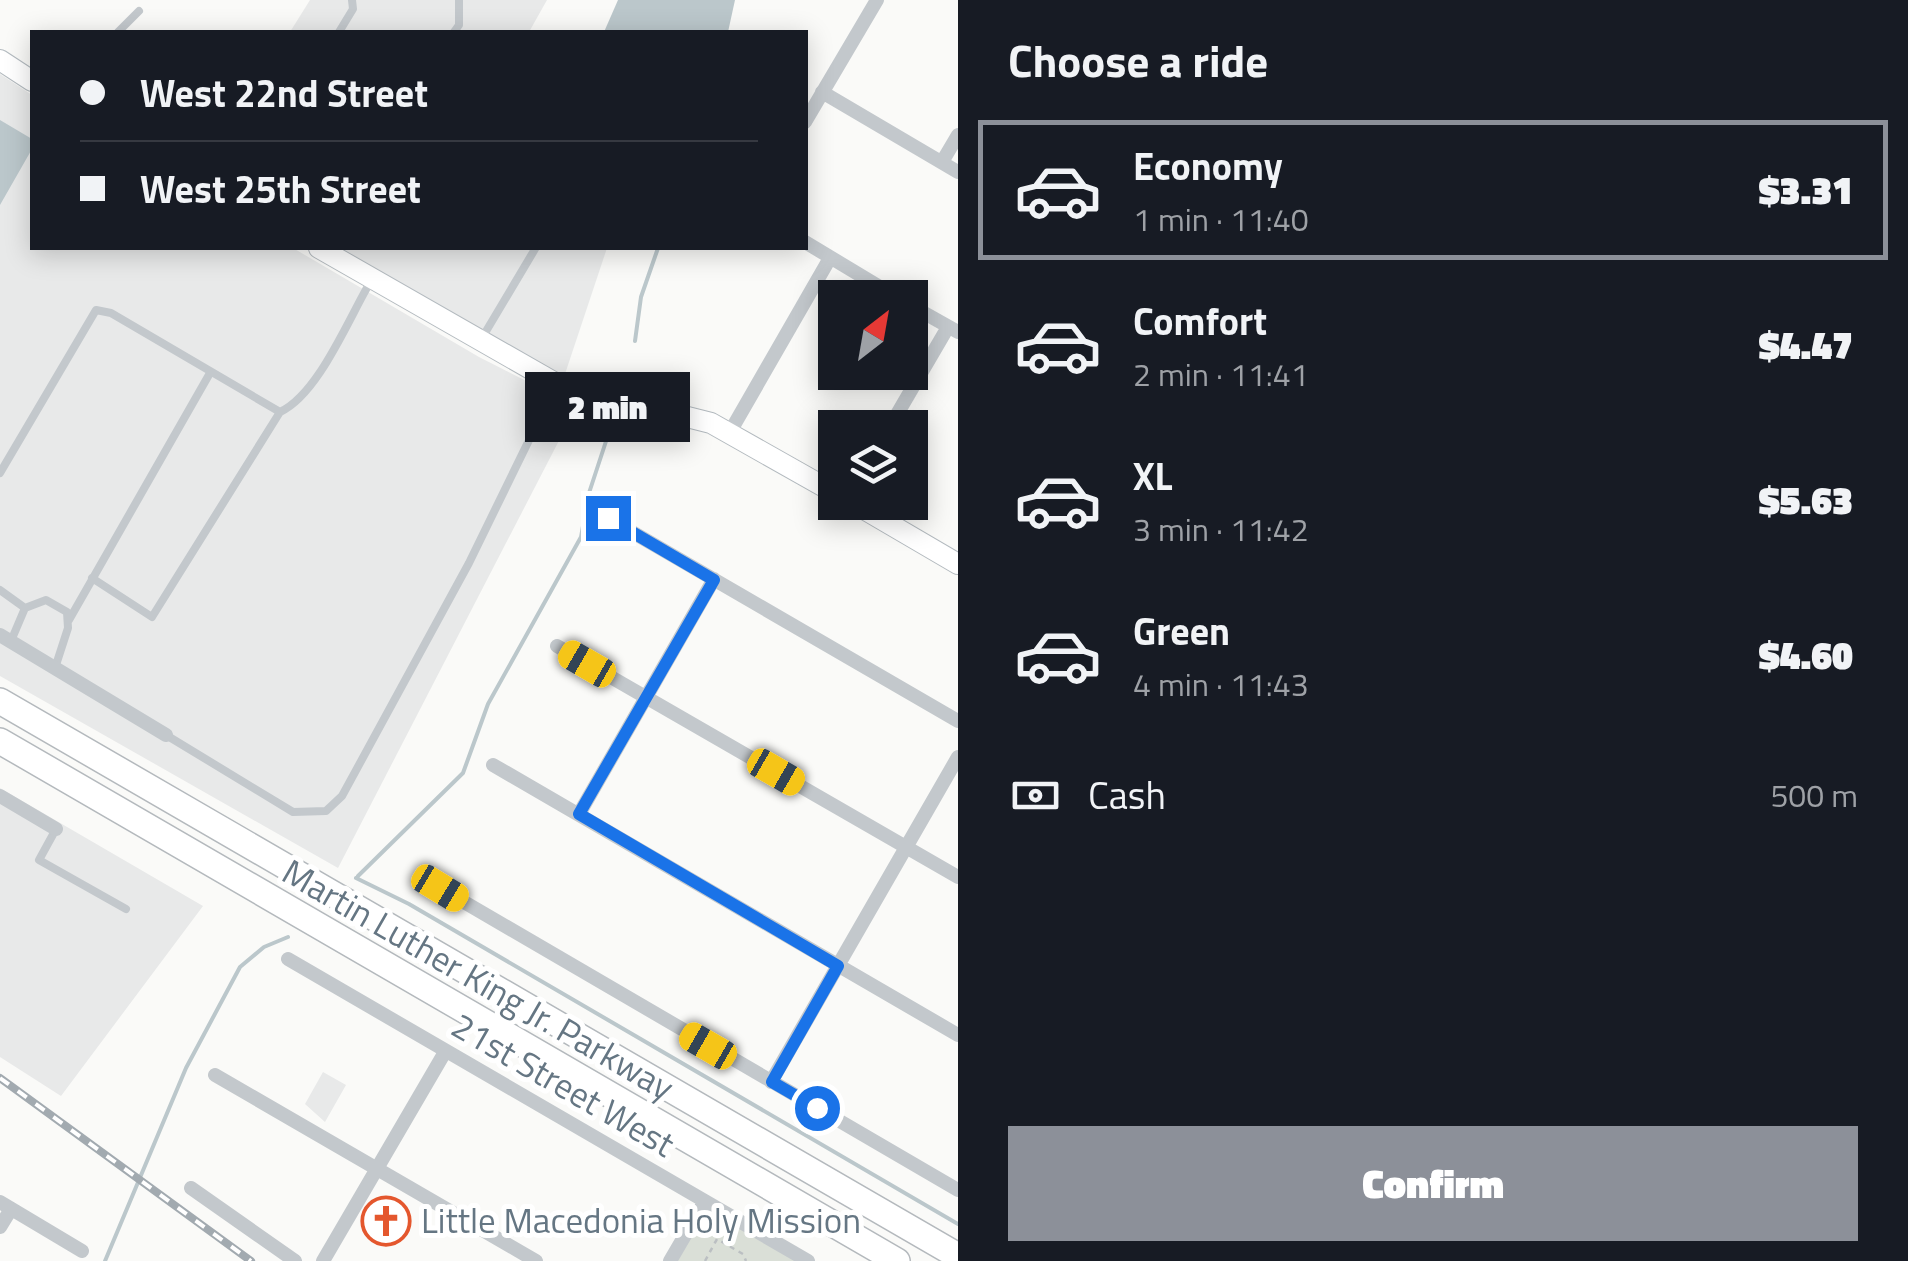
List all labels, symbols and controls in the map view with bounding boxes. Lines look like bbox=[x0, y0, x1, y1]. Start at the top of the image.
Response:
text: Choose a ride bbox=[1008, 26, 1268, 94]
text: West 22nd Street bbox=[140, 64, 428, 122]
text: Economy bbox=[1133, 137, 1283, 195]
icon: car bbox=[1013, 145, 1103, 235]
text: West 25th Street bbox=[140, 160, 421, 218]
text: $3.31 bbox=[1759, 161, 1853, 219]
text: 1 min · 11:40 bbox=[1133, 195, 1309, 243]
north arrow bbox=[818, 280, 928, 390]
map controls bbox=[818, 280, 928, 520]
text: Comfort bbox=[1133, 292, 1267, 350]
icon: car bbox=[1013, 300, 1103, 390]
text: $4.47 bbox=[1759, 316, 1853, 374]
text: 2 min · 11:41 bbox=[1133, 350, 1309, 398]
callout: 2 min bbox=[526, 373, 690, 443]
text: 2 min bbox=[568, 383, 647, 431]
button: layers bbox=[818, 410, 928, 520]
text: XL bbox=[1133, 447, 1173, 505]
icon: car bbox=[1013, 455, 1103, 545]
text: $5.63 bbox=[1759, 471, 1853, 529]
route end bbox=[586, 496, 631, 541]
text: 3 min · 11:42 bbox=[1133, 505, 1309, 553]
text: Green bbox=[1133, 602, 1230, 660]
icon: car bbox=[1013, 610, 1103, 700]
text: $4.60 bbox=[1759, 626, 1853, 684]
car bbox=[554, 636, 620, 692]
text: 4 min · 11:43 bbox=[1133, 660, 1309, 708]
car bbox=[743, 744, 809, 800]
text: Cash bbox=[1088, 766, 1166, 824]
icon: cash bbox=[1008, 768, 1063, 823]
text: 500 m bbox=[1770, 771, 1858, 819]
street label: Martin Luther King Jr. Parkway bbox=[272, 845, 685, 1114]
car bbox=[407, 860, 473, 916]
street label: 21st Street West bbox=[442, 998, 685, 1170]
car bbox=[675, 1018, 741, 1074]
route start bbox=[795, 1086, 840, 1131]
button: Confirm bbox=[1008, 1126, 1858, 1241]
place label: Little Macedonia Holy Mission bbox=[421, 1193, 861, 1247]
church icon: Little Macedonia Holy Mission bbox=[360, 1195, 412, 1247]

